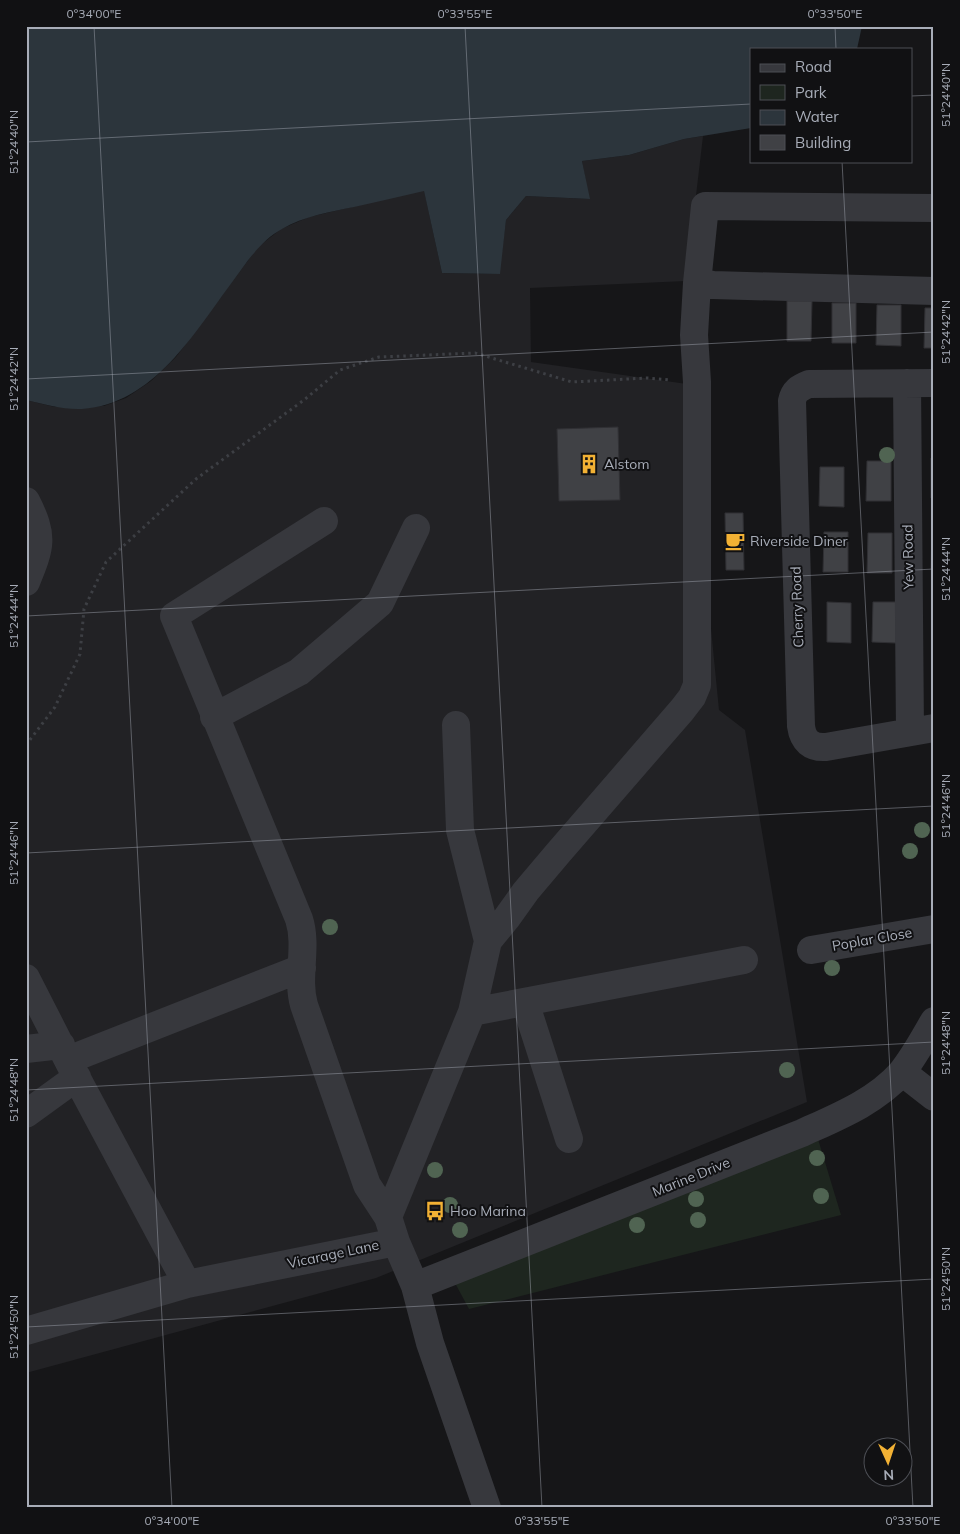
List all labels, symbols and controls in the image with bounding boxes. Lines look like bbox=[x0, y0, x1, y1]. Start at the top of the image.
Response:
text: 0°34'00"E bbox=[67, 6, 121, 21]
text: 0°33'55"E bbox=[438, 6, 492, 21]
text: 0°33'50"E bbox=[808, 6, 862, 21]
legend bbox=[750, 48, 912, 162]
text: Road bbox=[795, 57, 832, 76]
text: 51°24'40"N bbox=[938, 63, 953, 127]
text: Park bbox=[795, 83, 827, 102]
text: Water bbox=[795, 107, 839, 126]
text: 51°24'40"N bbox=[6, 110, 21, 174]
text: Building bbox=[795, 133, 851, 152]
text: 51°24'42"N bbox=[938, 300, 953, 364]
text: 51°24'42"N bbox=[6, 347, 21, 411]
building icon: Alstom bbox=[578, 453, 600, 475]
place label: Alstom bbox=[604, 455, 650, 473]
street label: Yew Road bbox=[898, 524, 918, 591]
cafe icon: Riverside Diner bbox=[724, 530, 746, 552]
place label: Riverside Diner bbox=[750, 532, 849, 550]
text: 51°24'44"N bbox=[938, 537, 953, 601]
street label: Cherry Road bbox=[787, 566, 807, 648]
text: 51°24'44"N bbox=[6, 584, 21, 648]
text: 51°24'46"N bbox=[938, 774, 953, 838]
text: 51°24'46"N bbox=[6, 821, 21, 885]
street label: Poplar Close bbox=[830, 923, 914, 955]
text: 51°24'48"N bbox=[938, 1011, 953, 1075]
text: 51°24'48"N bbox=[6, 1058, 21, 1122]
street label: Marine Drive bbox=[650, 1153, 732, 1201]
bus stop icon: Hoo Marina bbox=[424, 1200, 446, 1222]
place label: Hoo Marina bbox=[450, 1202, 526, 1220]
street label: Vicarage Lane bbox=[285, 1235, 381, 1273]
text: 51°24'50"N bbox=[938, 1247, 953, 1311]
text: 51°24'50"N bbox=[6, 1295, 21, 1359]
north arrow bbox=[862, 1436, 912, 1486]
text: N bbox=[883, 1466, 894, 1484]
text: 0°34'00"E bbox=[145, 1513, 199, 1528]
text: 0°33'55"E bbox=[515, 1513, 569, 1528]
text: 0°33'50"E bbox=[886, 1513, 940, 1528]

